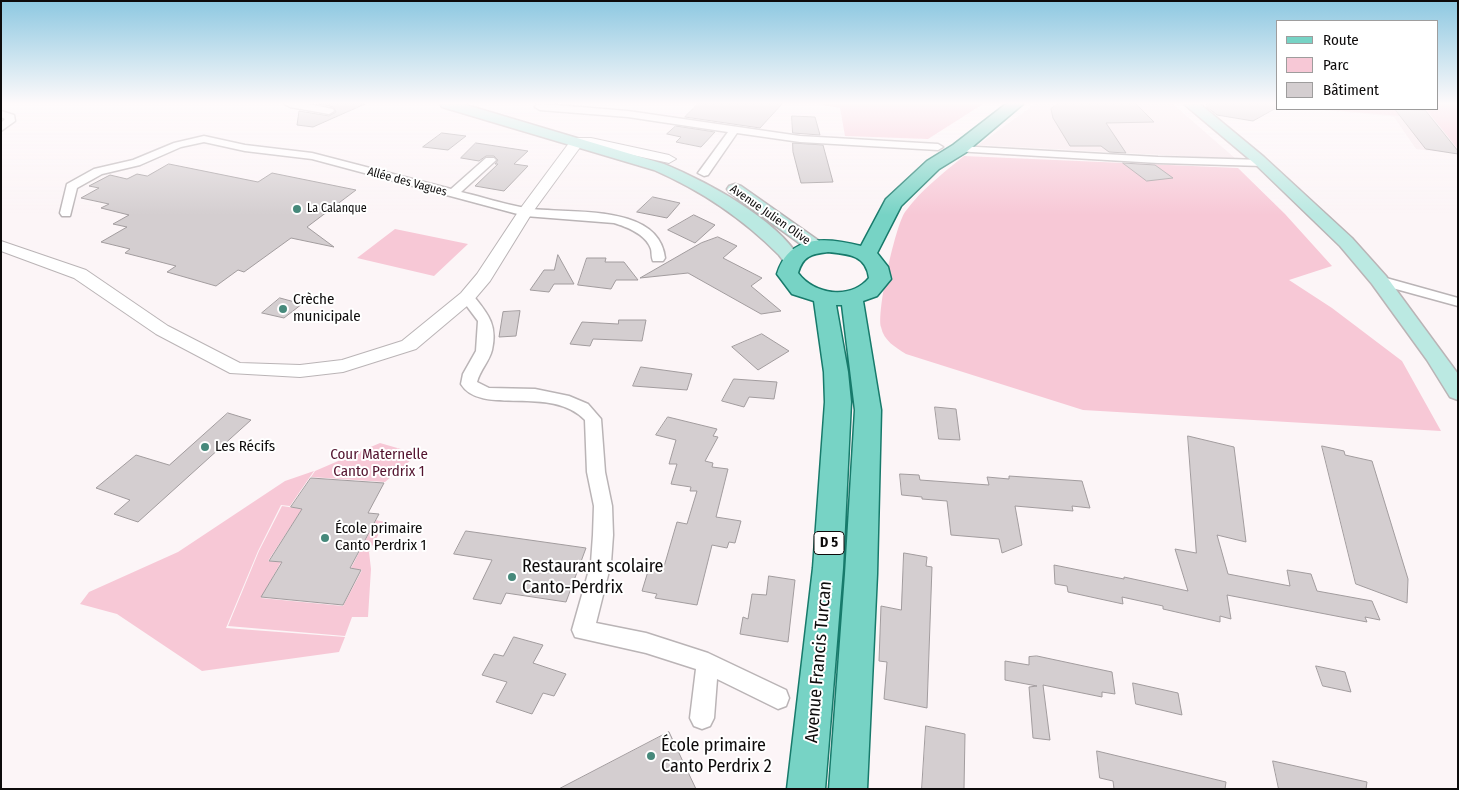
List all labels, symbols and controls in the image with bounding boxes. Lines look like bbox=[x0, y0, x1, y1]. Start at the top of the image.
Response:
legend bbox=[1276, 20, 1439, 110]
text: Route bbox=[1323, 31, 1359, 49]
text: Parc bbox=[1323, 56, 1349, 74]
text: Bâtiment bbox=[1323, 81, 1379, 99]
street label: Allée des Vagues bbox=[366, 164, 448, 200]
street label: Avenue Julien Olive bbox=[727, 182, 813, 248]
place label: La Calanque bbox=[307, 202, 367, 216]
marker: La Calanque bbox=[291, 203, 303, 215]
place label: Crèche municipale bbox=[293, 291, 361, 326]
marker: Crèche municipale bbox=[277, 303, 289, 315]
place label: Les Récifs bbox=[215, 438, 275, 456]
marker: Les Récifs bbox=[199, 441, 211, 453]
park label: Cour Maternelle Canto Perdrix 1 bbox=[330, 446, 428, 481]
place label: École primaire Canto Perdrix 1 bbox=[335, 520, 426, 555]
marker: École primaire Canto Perdrix 1 bbox=[319, 532, 331, 544]
road number: D 5 bbox=[814, 532, 844, 554]
place label: Restaurant scolaire Canto-Perdrix bbox=[522, 556, 663, 598]
marker: Restaurant scolaire Canto-Perdrix bbox=[506, 571, 518, 583]
street label: Avenue Francis Turcan bbox=[801, 580, 837, 744]
place label: École primaire Canto Perdrix 2 bbox=[661, 735, 772, 778]
marker: École primaire Canto Perdrix 2 bbox=[645, 750, 657, 762]

